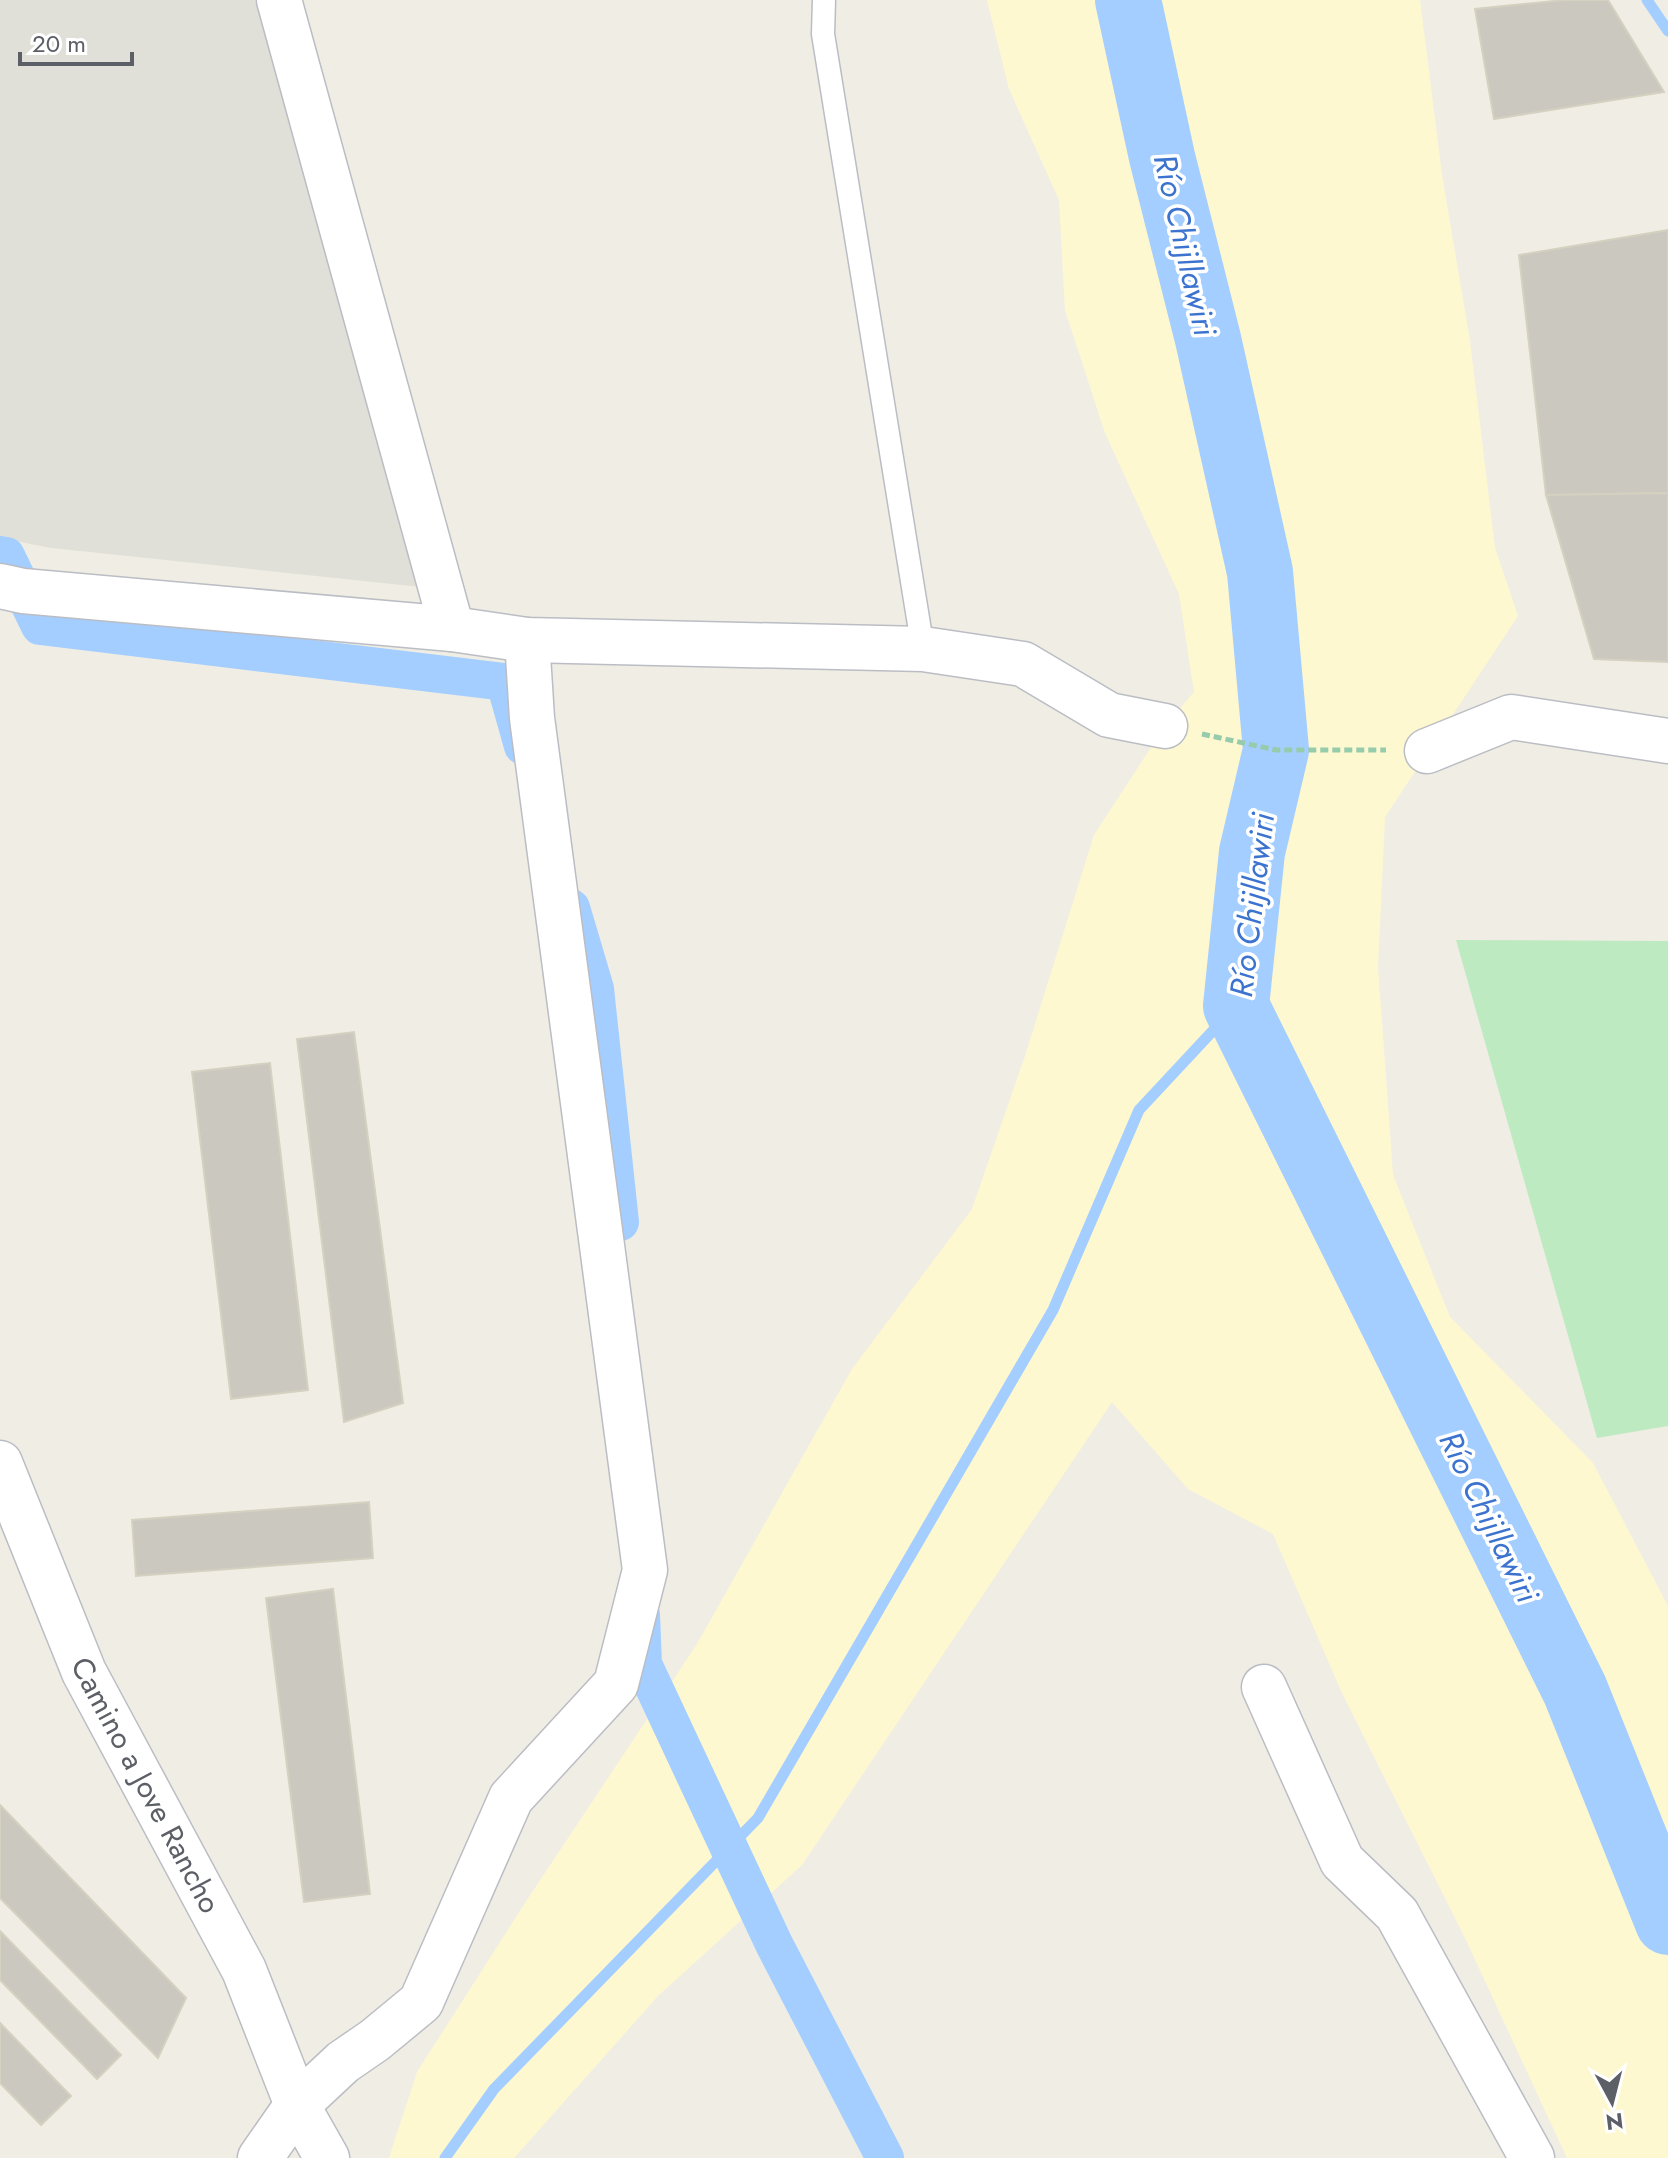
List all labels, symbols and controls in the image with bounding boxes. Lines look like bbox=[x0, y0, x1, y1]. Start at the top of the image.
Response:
scale bar bbox=[20, 16, 132, 66]
text: 20 m bbox=[32, 26, 86, 61]
water label: Río Chijllawiri bbox=[1142, 150, 1228, 341]
water label: Río Chijllawiri bbox=[1218, 809, 1286, 1000]
water label: Río Chijllawiri bbox=[1428, 1424, 1551, 1611]
street label: Camino a Jove Rancho bbox=[60, 1649, 232, 1921]
north arrow bbox=[1572, 2062, 1652, 2142]
text: N bbox=[1604, 2105, 1625, 2139]

